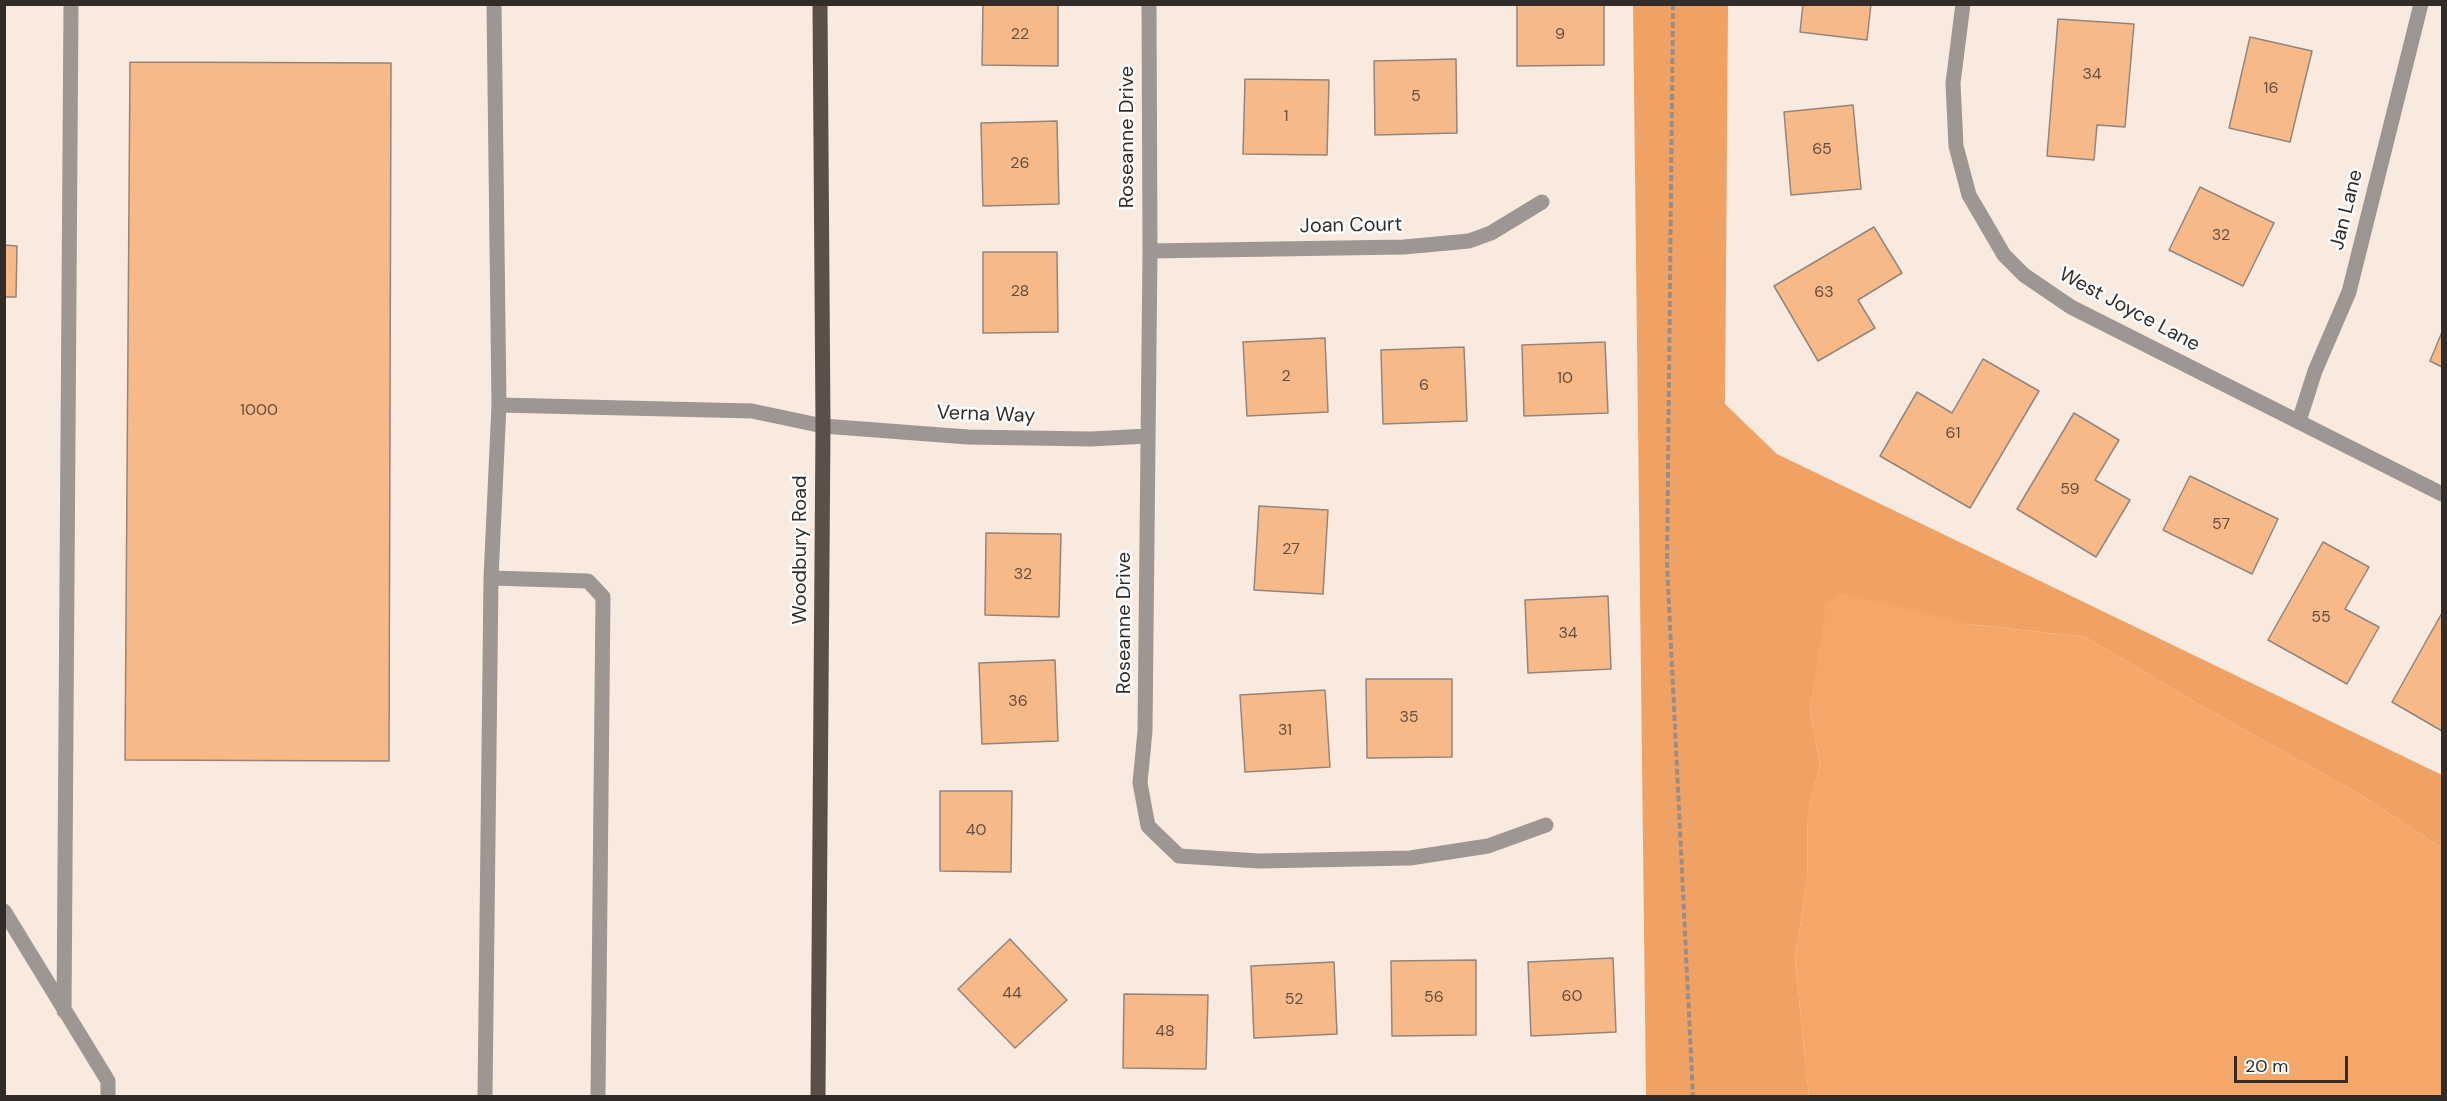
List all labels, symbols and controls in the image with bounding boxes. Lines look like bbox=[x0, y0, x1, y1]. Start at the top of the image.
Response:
house number: 22 bbox=[1011, 25, 1029, 45]
house number: 9 bbox=[1555, 25, 1565, 45]
house number: 34 bbox=[2082, 65, 2102, 85]
street label: Roseanne Drive bbox=[1116, 66, 1140, 208]
house number: 16 bbox=[2263, 79, 2279, 99]
house number: 5 bbox=[1411, 87, 1421, 107]
house number: 1 bbox=[1284, 107, 1288, 127]
house number: 65 bbox=[1812, 140, 1832, 160]
house number: 26 bbox=[1010, 154, 1030, 174]
street label: Jan Lane bbox=[2325, 167, 2369, 253]
street label: Joan Court bbox=[1300, 213, 1402, 239]
house number: 32 bbox=[2212, 226, 2230, 246]
street label: West Joyce Lane bbox=[2054, 263, 2204, 357]
house number: 28 bbox=[1011, 282, 1029, 302]
house number: 63 bbox=[1814, 283, 1834, 303]
house number: 2 bbox=[1281, 367, 1291, 387]
house number: 10 bbox=[1557, 369, 1573, 389]
house number: 6 bbox=[1419, 376, 1429, 396]
house number: 1000 bbox=[240, 401, 278, 421]
street label: Verna Way bbox=[936, 401, 1036, 429]
house number: 61 bbox=[1945, 424, 1961, 444]
street label: Woodbury Road bbox=[789, 476, 813, 624]
house number: 59 bbox=[2060, 480, 2080, 500]
house number: 57 bbox=[2212, 515, 2230, 535]
house number: 27 bbox=[1282, 540, 1300, 560]
street label: Roseanne Drive bbox=[1113, 552, 1137, 694]
house number: 32 bbox=[1014, 565, 1032, 585]
house number: 55 bbox=[2311, 608, 2331, 628]
house number: 34 bbox=[1558, 624, 1578, 644]
house number: 36 bbox=[1008, 692, 1028, 712]
house number: 35 bbox=[1399, 708, 1419, 728]
house number: 31 bbox=[1278, 721, 1292, 741]
house number: 40 bbox=[966, 821, 986, 841]
house number: 44 bbox=[1002, 984, 1022, 1004]
house number: 60 bbox=[1562, 987, 1582, 1007]
house number: 56 bbox=[1424, 988, 1444, 1008]
house number: 52 bbox=[1285, 990, 1303, 1010]
house number: 48 bbox=[1155, 1022, 1175, 1042]
scale bar bbox=[2237, 1044, 2351, 1082]
text: 20 m bbox=[2245, 1054, 2288, 1078]

